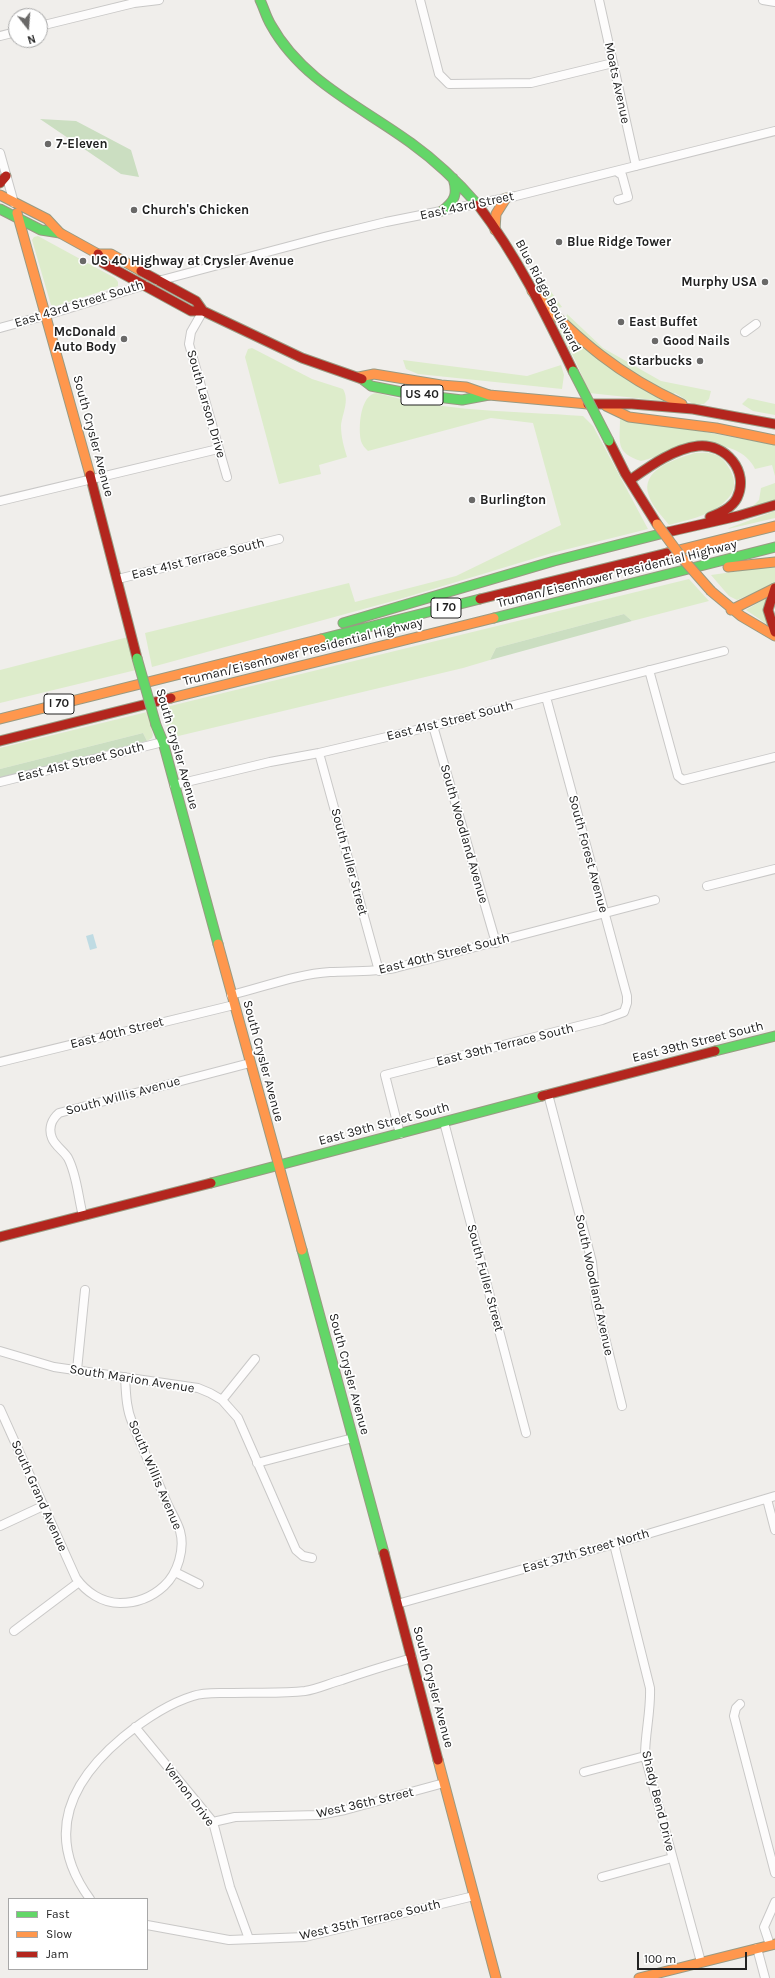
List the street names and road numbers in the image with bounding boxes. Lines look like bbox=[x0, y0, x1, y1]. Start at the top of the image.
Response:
street label: Moats Avenue bbox=[601, 41, 633, 125]
street label: East 43rd Street bbox=[419, 188, 515, 224]
street label: Blue Ridge Boulevard bbox=[512, 237, 584, 355]
street label: East 43rd Street South bbox=[13, 277, 145, 331]
street label: South Larson Drive bbox=[183, 348, 229, 460]
street label: South Crysler Avenue bbox=[69, 374, 117, 498]
road number: US 40 bbox=[401, 385, 443, 405]
street label: East 41st Terrace South bbox=[130, 535, 266, 583]
street label: Truman/Eisenhower Presidential Highway bbox=[495, 537, 739, 611]
road number: I 70 bbox=[431, 598, 461, 618]
street label: Truman/Eisenhower Presidential Highway bbox=[181, 615, 425, 689]
street label: South Crysler Avenue bbox=[152, 687, 202, 811]
road number: I 70 bbox=[44, 694, 74, 714]
street label: East 41st Street South bbox=[385, 698, 515, 744]
street label: East 41st Street South bbox=[16, 739, 146, 785]
street label: South Woodland Avenue bbox=[437, 763, 491, 905]
street label: South Forest Avenue bbox=[565, 793, 611, 915]
street label: South Fuller Street bbox=[327, 807, 371, 917]
street label: East 40th Street South bbox=[377, 930, 511, 978]
street label: South Crysler Avenue bbox=[239, 999, 287, 1123]
street label: East 40th Street bbox=[69, 1014, 165, 1052]
street label: East 39th Street South bbox=[631, 1018, 765, 1066]
street label: East 39th Terrace South bbox=[435, 1020, 575, 1070]
street label: South Willis Avenue bbox=[64, 1073, 182, 1119]
street label: East 39th Street South bbox=[317, 1099, 451, 1149]
street label: South Woodland Avenue bbox=[571, 1213, 617, 1357]
street label: South Fuller Street bbox=[463, 1223, 507, 1333]
street label: South Crysler Avenue bbox=[325, 1312, 373, 1436]
street label: South Marion Avenue bbox=[68, 1361, 196, 1397]
street label: South Willis Avenue bbox=[125, 1418, 185, 1532]
street label: South Grand Avenue bbox=[7, 1438, 71, 1554]
street label: East 37th Street North bbox=[521, 1525, 651, 1577]
street label: South Crysler Avenue bbox=[409, 1625, 457, 1749]
street label: Shady Bend Drive bbox=[638, 1749, 678, 1853]
street label: Vernon Drive bbox=[160, 1761, 218, 1829]
street label: West 36th Street bbox=[315, 1784, 415, 1822]
street label: West 35th Terrace South bbox=[298, 1896, 442, 1944]

